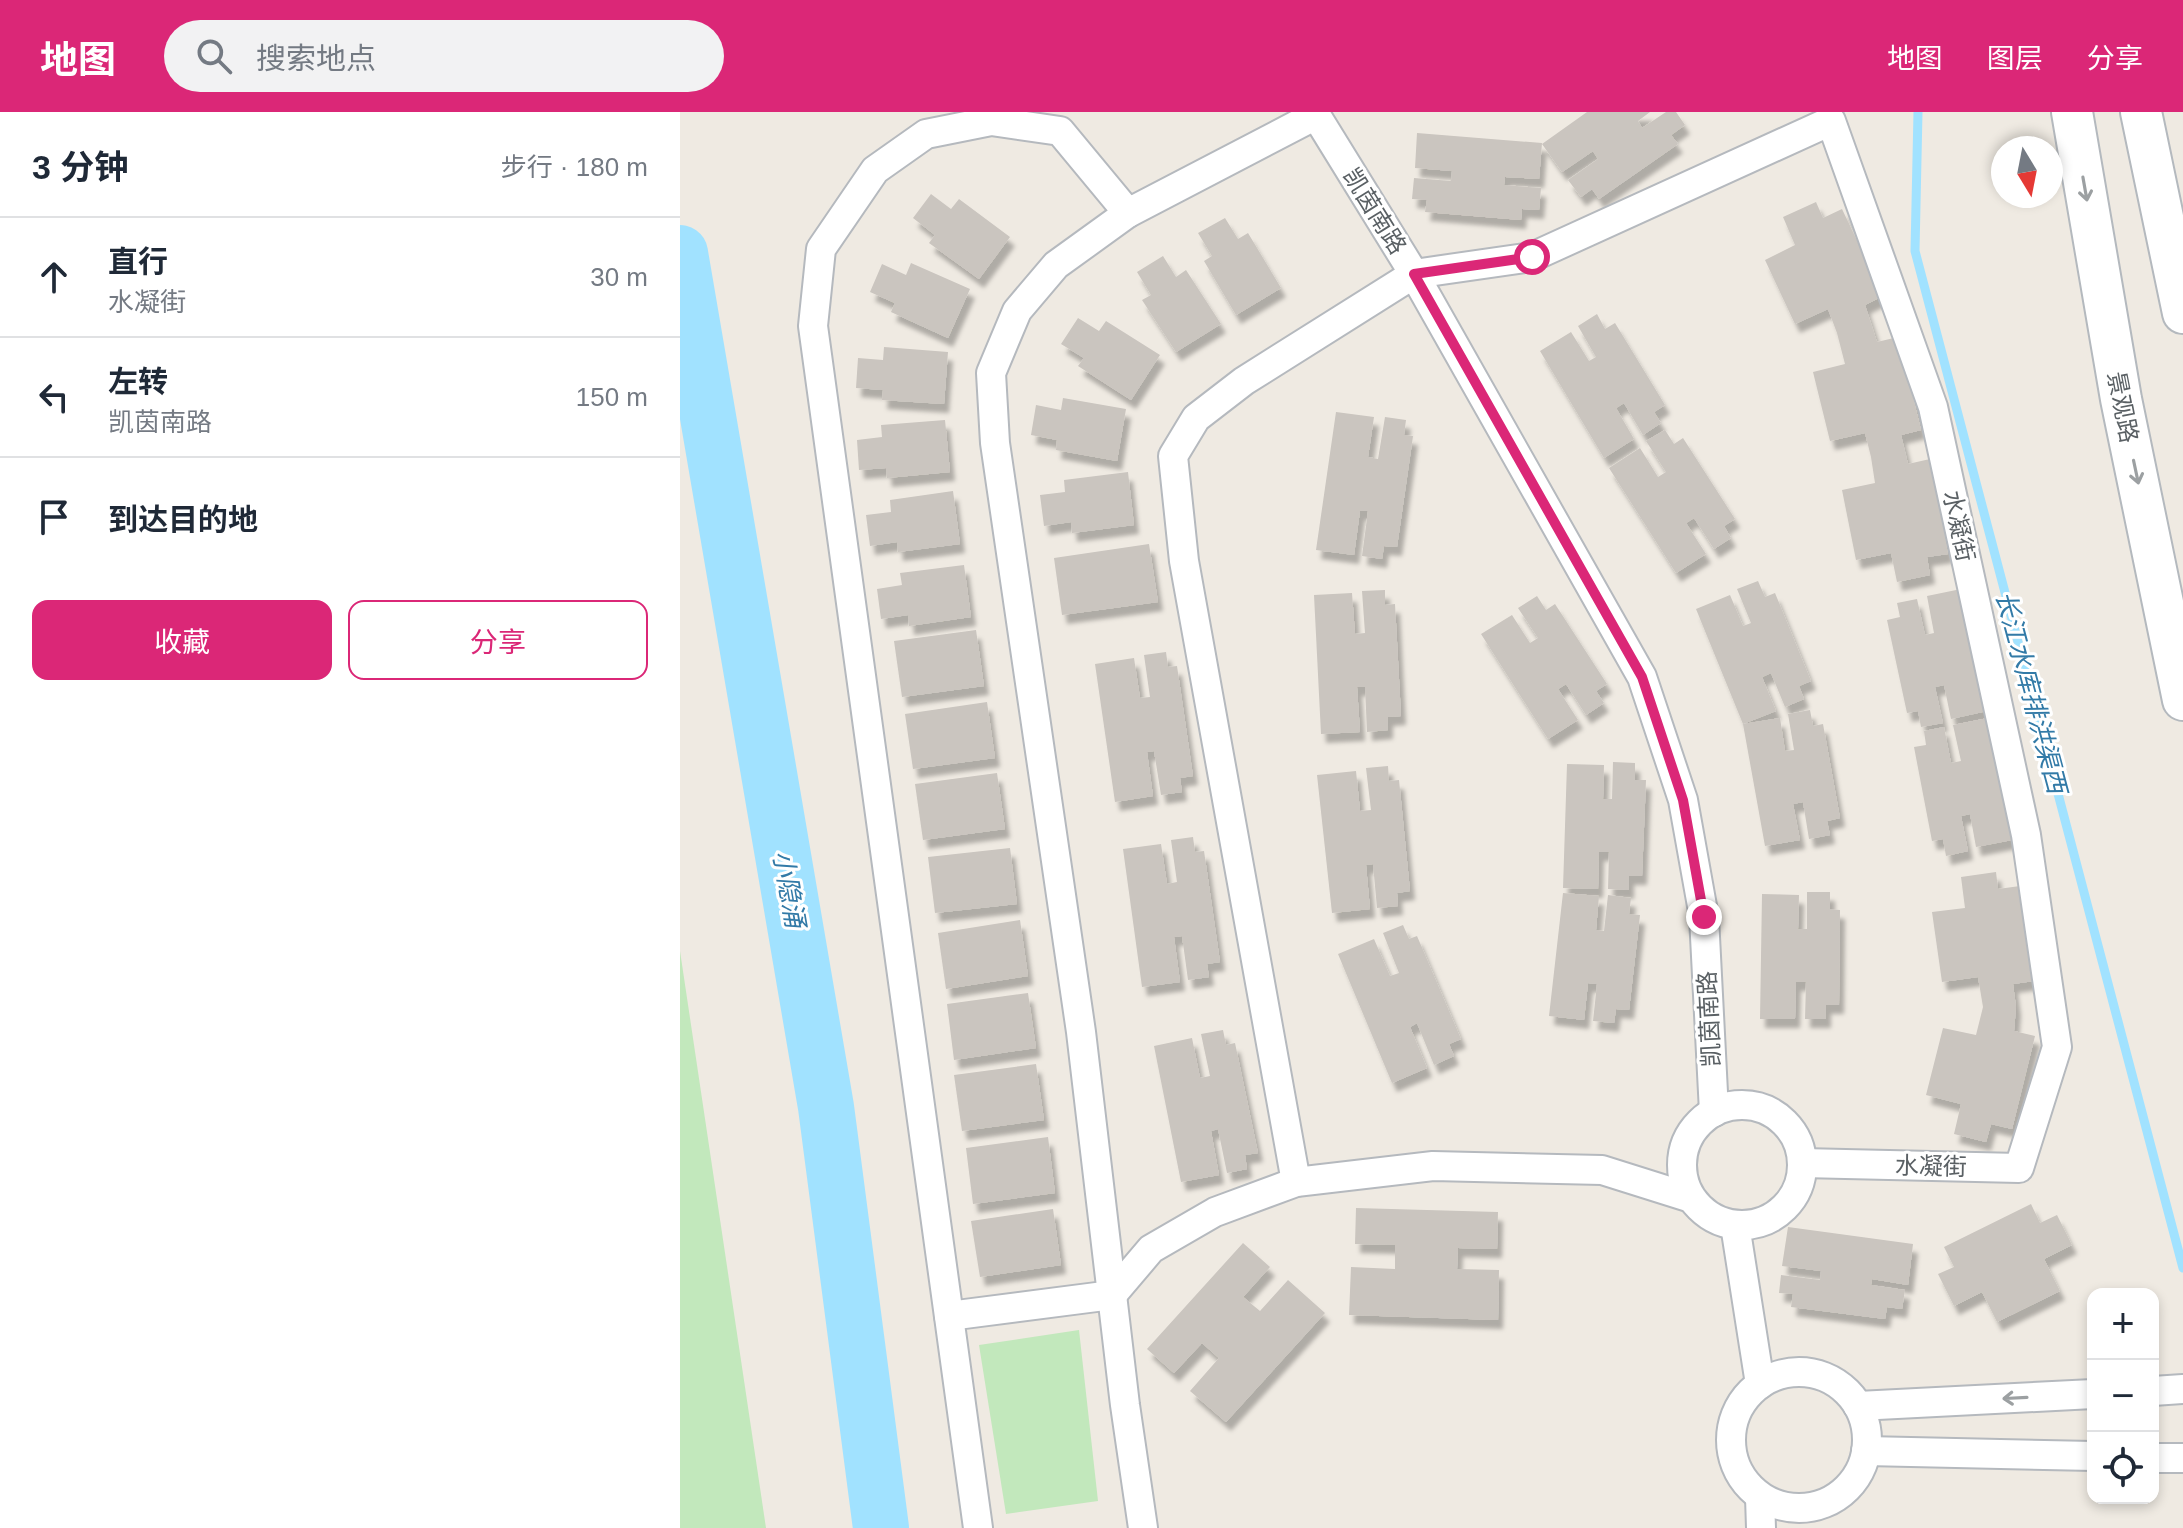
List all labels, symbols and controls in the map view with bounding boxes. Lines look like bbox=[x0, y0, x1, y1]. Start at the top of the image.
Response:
search box bbox=[164, 20, 724, 92]
icon: search bbox=[192, 34, 236, 78]
text: 地图 bbox=[40, 39, 116, 81]
text: 搜索地点 bbox=[256, 42, 376, 75]
text: 地图 bbox=[1887, 43, 1943, 74]
text: 图层 bbox=[1987, 43, 2043, 74]
text: 分享 bbox=[2087, 43, 2143, 74]
north arrow bbox=[1991, 136, 2063, 208]
text: 3 分钟 bbox=[32, 148, 128, 186]
text: 步行 · 180 m bbox=[501, 152, 648, 182]
street label: 凯茵南路 bbox=[1338, 163, 1412, 259]
one-way arrow bbox=[2078, 176, 2093, 201]
route start bbox=[1514, 239, 1550, 275]
text: 直行 bbox=[108, 245, 168, 278]
icon: ahead bbox=[32, 255, 76, 299]
text: 30 m bbox=[590, 262, 648, 292]
text: 水凝街 bbox=[108, 287, 186, 317]
text: 左转 bbox=[108, 365, 168, 398]
street label: 景观路 bbox=[2103, 369, 2143, 445]
icon: left bbox=[32, 375, 76, 419]
text: 150 m bbox=[576, 382, 648, 412]
text: 凯茵南路 bbox=[108, 407, 212, 437]
one-way arrow bbox=[2129, 459, 2144, 485]
street label: 水凝街 bbox=[1938, 488, 1980, 564]
icon: arrive bbox=[32, 495, 76, 539]
text: 到达目的地 bbox=[108, 503, 258, 536]
water label: 长江水库排洪渠西 bbox=[1990, 588, 2073, 800]
button: 收藏 bbox=[32, 600, 332, 680]
button: 分享 bbox=[348, 600, 648, 680]
water label: 小隐涌 bbox=[767, 848, 811, 933]
route end bbox=[1686, 899, 1722, 935]
street label: 凯茵南路 bbox=[1693, 970, 1725, 1068]
street label: 水凝街 bbox=[1895, 1152, 1967, 1180]
map controls bbox=[2087, 1288, 2159, 1504]
button: + bbox=[2087, 1288, 2159, 1360]
button: − bbox=[2087, 1360, 2159, 1432]
one-way arrow bbox=[2002, 1391, 2029, 1406]
button: locate bbox=[2087, 1432, 2159, 1504]

